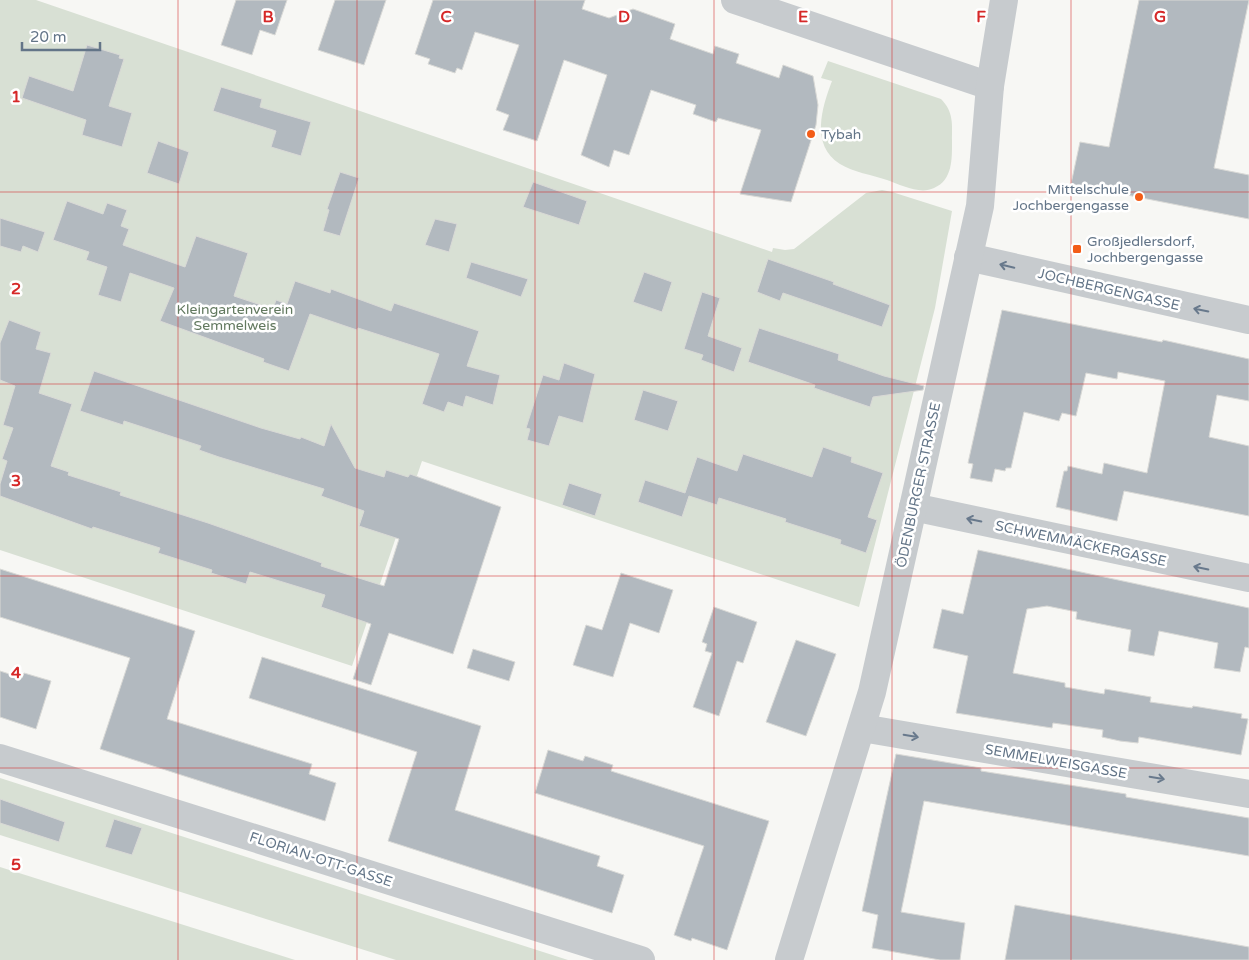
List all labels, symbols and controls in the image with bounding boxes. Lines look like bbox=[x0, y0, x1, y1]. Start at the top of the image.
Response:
text: B bbox=[262, 7, 274, 27]
text: C bbox=[440, 7, 452, 27]
text: D bbox=[618, 7, 630, 27]
text: E bbox=[798, 7, 808, 27]
text: F bbox=[976, 7, 986, 27]
text: G bbox=[1154, 7, 1166, 27]
scale bar bbox=[22, 20, 100, 52]
text: 20 m bbox=[30, 28, 67, 46]
text: 1 bbox=[11, 87, 21, 107]
place label: Tybah bbox=[821, 126, 861, 143]
marker: Tybah bbox=[805, 128, 817, 140]
place label: Mittelschule Jochbergengasse bbox=[1013, 181, 1129, 214]
marker: Mittelschule Jochbergengasse bbox=[1133, 191, 1145, 203]
place label: Großjedlersdorf, Jochbergengasse bbox=[1087, 233, 1203, 266]
marker: Großjedlersdorf, Jochbergengasse bbox=[1071, 243, 1083, 255]
one-way arrow bbox=[999, 261, 1015, 270]
street label: JOCHBERGENGASSE bbox=[1036, 265, 1181, 314]
text: 2 bbox=[11, 279, 21, 299]
park label: Kleingartenverein Semmelweis bbox=[177, 301, 293, 334]
one-way arrow bbox=[1194, 305, 1210, 315]
street label: ÖDENBURGER STRASSE bbox=[893, 401, 944, 569]
text: 3 bbox=[11, 471, 21, 491]
one-way arrow bbox=[966, 515, 982, 524]
street label: SCHWEMMÄCKERGASSE bbox=[994, 517, 1168, 570]
one-way arrow bbox=[1194, 563, 1210, 572]
text: 4 bbox=[11, 663, 21, 683]
one-way arrow bbox=[902, 731, 918, 741]
street label: SEMMELWEISGASSE bbox=[984, 741, 1128, 782]
one-way arrow bbox=[1149, 774, 1165, 784]
street label: FLORIAN-OTT-GASSE bbox=[247, 828, 395, 891]
text: 5 bbox=[11, 855, 21, 875]

